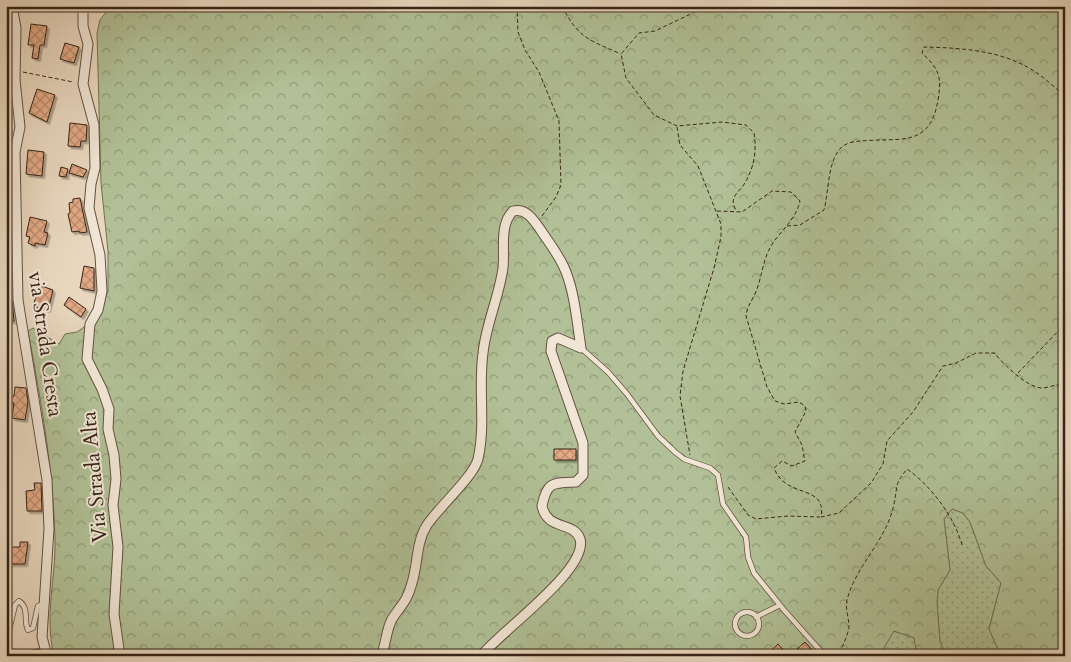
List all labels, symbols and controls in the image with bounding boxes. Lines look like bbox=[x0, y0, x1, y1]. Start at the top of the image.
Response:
street label: via Strada Cresta bbox=[21, 269, 70, 419]
street label: Via Strada Alta bbox=[74, 410, 115, 544]

